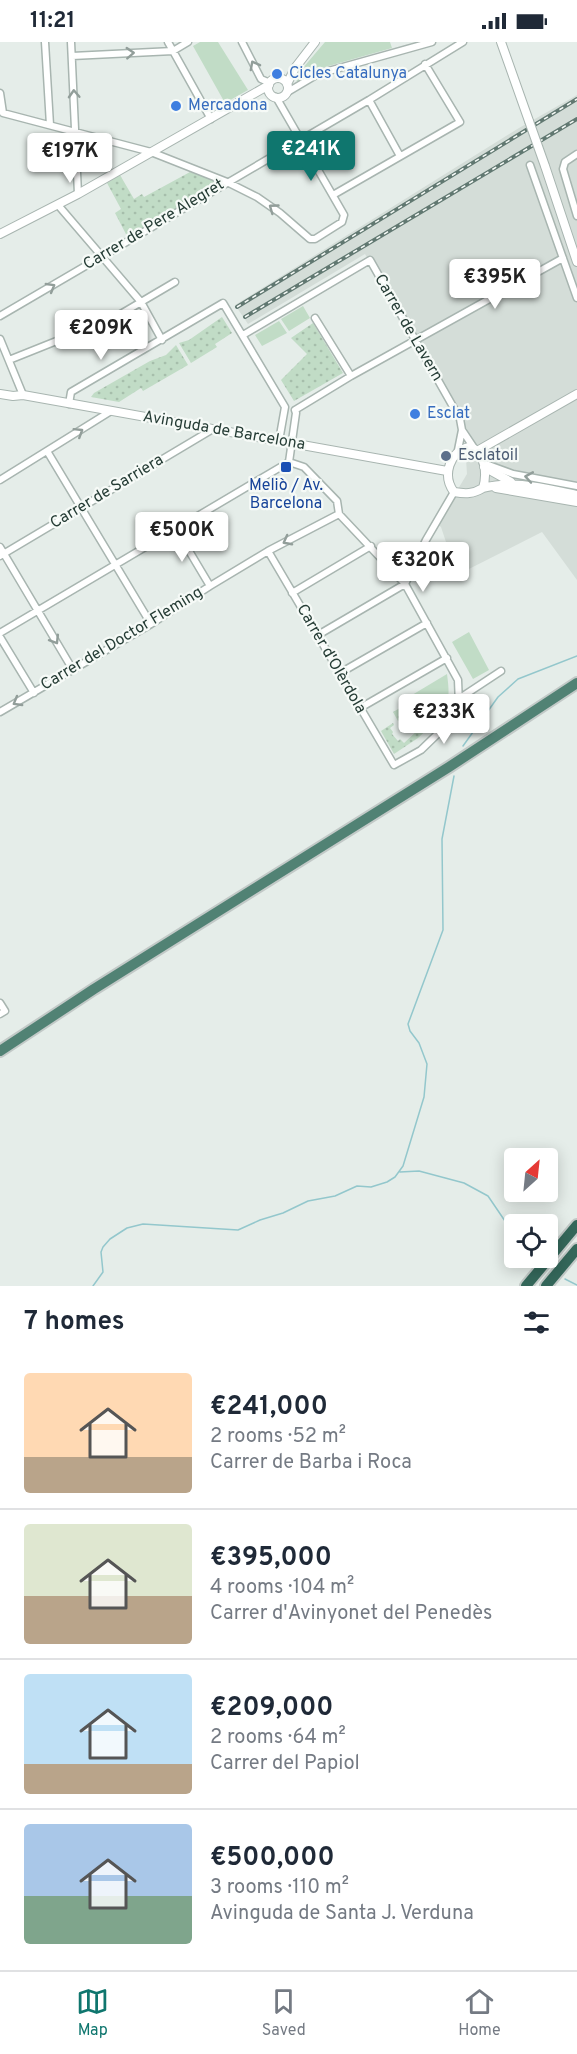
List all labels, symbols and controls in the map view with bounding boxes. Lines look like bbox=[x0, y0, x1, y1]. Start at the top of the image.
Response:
text: 11:21 bbox=[30, 8, 75, 35]
one-way arrow bbox=[126, 47, 135, 60]
one-way arrow bbox=[249, 60, 261, 71]
place label: Cicles Catalunya bbox=[289, 64, 407, 84]
marker: Cicles Catalunya bbox=[270, 67, 284, 81]
one-way arrow bbox=[67, 89, 80, 98]
place label: Mercadona bbox=[188, 96, 267, 116]
marker: Mercadona bbox=[169, 99, 183, 113]
pin: €241K bbox=[269, 131, 353, 182]
pin: €197K bbox=[28, 133, 112, 184]
text: €241K bbox=[281, 137, 341, 163]
text: €197K bbox=[41, 139, 99, 165]
street label: Carrer de Pere Alegret bbox=[80, 175, 228, 275]
one-way arrow bbox=[269, 204, 280, 215]
pin: €395K bbox=[453, 259, 537, 310]
text: €395K bbox=[463, 265, 527, 291]
street label: Carrer de Lavern bbox=[369, 271, 447, 385]
one-way arrow bbox=[44, 282, 55, 294]
pin: €209K bbox=[59, 310, 143, 361]
text: €209K bbox=[69, 316, 133, 342]
place label: Esclat bbox=[427, 404, 470, 424]
street label: Avinguda de Barcelona bbox=[141, 407, 307, 455]
marker: Esclat bbox=[408, 407, 422, 421]
one-way arrow bbox=[73, 427, 83, 439]
place label: Esclatoil bbox=[458, 446, 518, 466]
marker: Esclatoil bbox=[439, 449, 453, 463]
street label: Carrer de Sarriera bbox=[47, 450, 167, 534]
marker: Meliò / Av. Barcelona bbox=[279, 460, 293, 474]
one-way arrow bbox=[525, 471, 535, 484]
place label: Meliò / Av. Barcelona bbox=[249, 476, 323, 514]
pin: €500K bbox=[140, 512, 224, 563]
text: €500K bbox=[149, 518, 215, 544]
one-way arrow bbox=[283, 534, 294, 546]
pin: €320K bbox=[381, 542, 465, 593]
text: €320K bbox=[391, 548, 455, 574]
street label: Carrer del Doctor Fleming bbox=[37, 583, 207, 695]
street label: Carrer d'Olèrdola bbox=[292, 601, 370, 717]
one-way arrow bbox=[48, 634, 60, 644]
pin: €233K bbox=[402, 694, 486, 745]
one-way arrow bbox=[13, 695, 23, 707]
text: €233K bbox=[413, 700, 476, 726]
north arrow bbox=[504, 1148, 558, 1202]
map controls bbox=[504, 1148, 558, 1268]
button: locate bbox=[504, 1214, 558, 1268]
text: 7 homes bbox=[24, 1306, 124, 1339]
icon: filters bbox=[520, 1306, 553, 1339]
text: €241,000 bbox=[210, 1391, 328, 1424]
icon: home bbox=[72, 1397, 144, 1469]
text: 2 rooms · 52 m² bbox=[210, 1424, 346, 1450]
text: Carrer de Barba i Roca bbox=[210, 1450, 412, 1476]
text: €395,000 bbox=[210, 1542, 332, 1575]
icon: home bbox=[72, 1548, 144, 1620]
text: 4 rooms · 104 m² bbox=[210, 1575, 354, 1601]
text: Carrer d'Avinyonet del Penedès bbox=[210, 1601, 492, 1627]
text: €209,000 bbox=[210, 1692, 333, 1725]
icon: home bbox=[72, 1698, 144, 1770]
text: 2 rooms · 64 m² bbox=[210, 1725, 346, 1751]
text: Carrer del Papiol bbox=[210, 1751, 360, 1777]
text: €500,000 bbox=[210, 1842, 335, 1875]
icon: home bbox=[72, 1848, 144, 1920]
text: 3 rooms · 110 m² bbox=[210, 1875, 349, 1901]
text: Avinguda de Santa J. Verduna bbox=[210, 1901, 474, 1927]
tab: Map bbox=[76, 1985, 109, 2041]
tab: Saved bbox=[262, 1985, 306, 2041]
tab: Home bbox=[458, 1985, 501, 2041]

